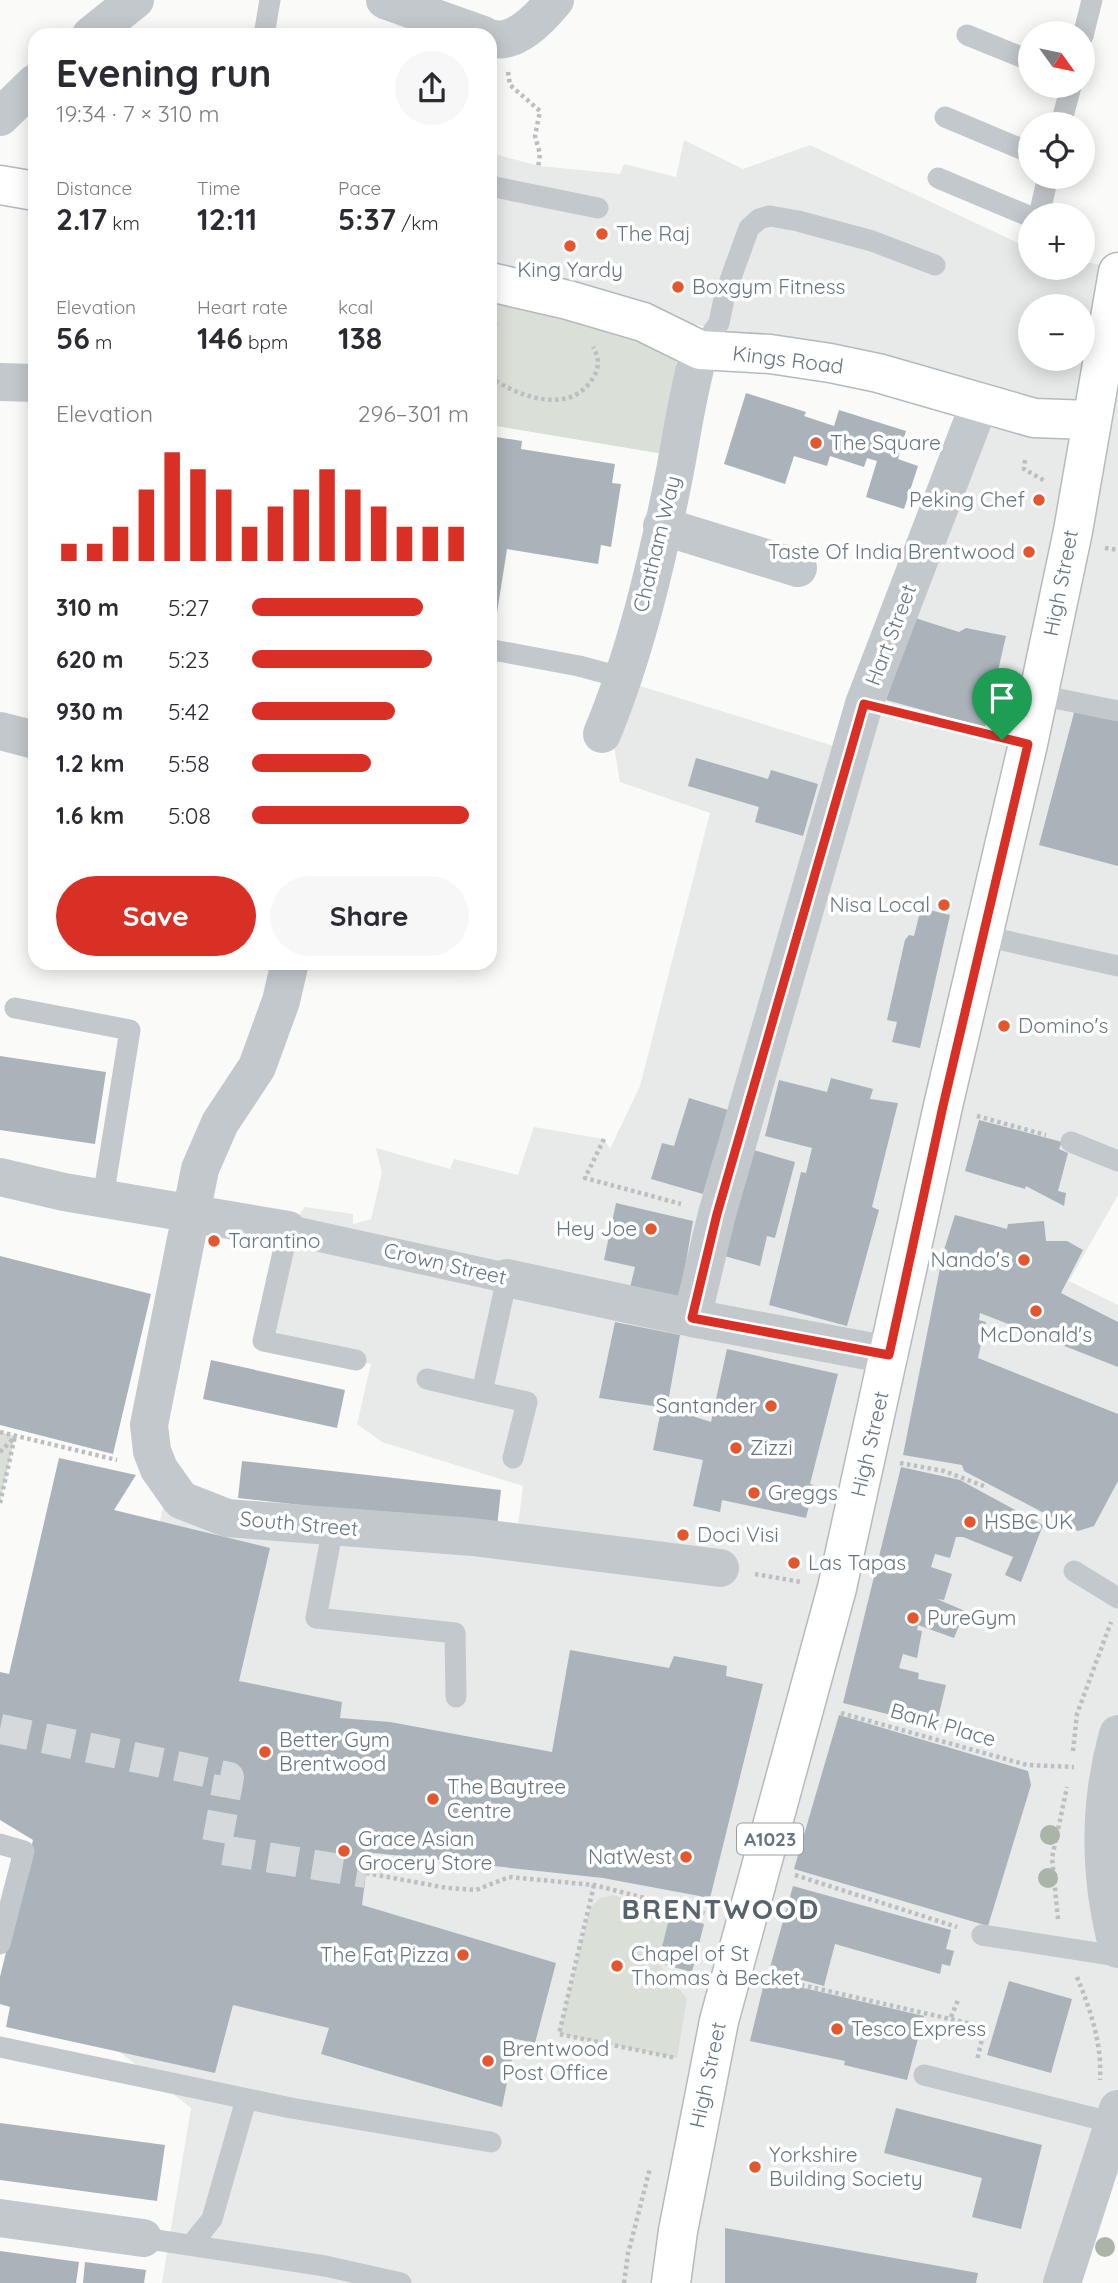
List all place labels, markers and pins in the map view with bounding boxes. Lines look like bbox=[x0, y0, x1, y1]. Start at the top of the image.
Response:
place label: The Raj bbox=[616, 220, 691, 246]
marker: The Raj bbox=[594, 226, 610, 242]
marker: King Yardy bbox=[562, 238, 578, 254]
place label: King Yardy bbox=[517, 256, 623, 282]
place label: Boxgym Fitness bbox=[692, 273, 845, 299]
marker: Boxgym Fitness bbox=[670, 279, 686, 295]
place label: The Square bbox=[830, 429, 941, 455]
marker: The Square bbox=[808, 435, 824, 451]
place label: Peking Chef bbox=[909, 486, 1025, 512]
marker: Peking Chef bbox=[1031, 492, 1047, 508]
place label: Taste Of India Brentwood bbox=[768, 538, 1015, 564]
marker: Taste Of India Brentwood bbox=[1021, 544, 1037, 560]
pin bbox=[972, 668, 1032, 740]
place label: Nisa Local bbox=[829, 891, 930, 917]
marker: Nisa Local bbox=[936, 897, 952, 913]
place label: Domino's bbox=[1018, 1012, 1108, 1038]
marker: Domino's bbox=[996, 1018, 1012, 1034]
place label: Hey Joe bbox=[556, 1215, 637, 1241]
marker: Hey Joe bbox=[643, 1221, 659, 1237]
place label: Tarantino bbox=[228, 1227, 320, 1253]
marker: Tarantino bbox=[206, 1233, 222, 1249]
place label: Nando's bbox=[931, 1246, 1010, 1272]
marker: Nando's bbox=[1016, 1252, 1032, 1268]
marker: McDonald's bbox=[1028, 1303, 1044, 1319]
place label: McDonald's bbox=[980, 1321, 1092, 1347]
place label: Santander bbox=[656, 1392, 757, 1418]
marker: Santander bbox=[763, 1398, 779, 1414]
place label: Zizzi bbox=[750, 1434, 793, 1460]
marker: Zizzi bbox=[728, 1440, 744, 1456]
place label: Greggs bbox=[768, 1479, 838, 1505]
marker: Greggs bbox=[746, 1485, 762, 1501]
place label: HSBC UK bbox=[984, 1508, 1073, 1534]
marker: HSBC UK bbox=[962, 1514, 978, 1530]
place label: Doci Visi bbox=[697, 1521, 779, 1547]
marker: Doci Visi bbox=[675, 1527, 691, 1543]
place label: Las Tapas bbox=[808, 1549, 906, 1575]
marker: Las Tapas bbox=[786, 1555, 802, 1571]
place label: PureGym bbox=[927, 1604, 1017, 1630]
marker: PureGym bbox=[905, 1610, 921, 1626]
place label: Better Gym Brentwood bbox=[279, 1726, 390, 1776]
marker: Better Gym Brentwood bbox=[257, 1744, 273, 1760]
place label: The Baytree Centre bbox=[447, 1773, 566, 1823]
marker: The Baytree Centre bbox=[425, 1791, 441, 1807]
place label: Grace Asian Grocery Store bbox=[358, 1825, 492, 1875]
marker: Grace Asian Grocery Store bbox=[336, 1843, 352, 1859]
place label: NatWest bbox=[588, 1843, 672, 1869]
marker: NatWest bbox=[678, 1849, 694, 1865]
place label: Chapel of St Thomas à Becket bbox=[631, 1940, 800, 1990]
place label: The Fat Pizza bbox=[320, 1941, 449, 1967]
marker: The Fat Pizza bbox=[455, 1947, 471, 1963]
marker: Chapel of St Thomas à Becket bbox=[609, 1958, 625, 1974]
place label: Tesco Express bbox=[851, 2015, 986, 2041]
marker: Tesco Express bbox=[829, 2021, 845, 2037]
place label: Brentwood Post Office bbox=[502, 2035, 609, 2085]
marker: Brentwood Post Office bbox=[480, 2053, 496, 2069]
place label: Yorkshire Building Society bbox=[769, 2141, 923, 2191]
marker: Yorkshire Building Society bbox=[747, 2159, 763, 2175]

